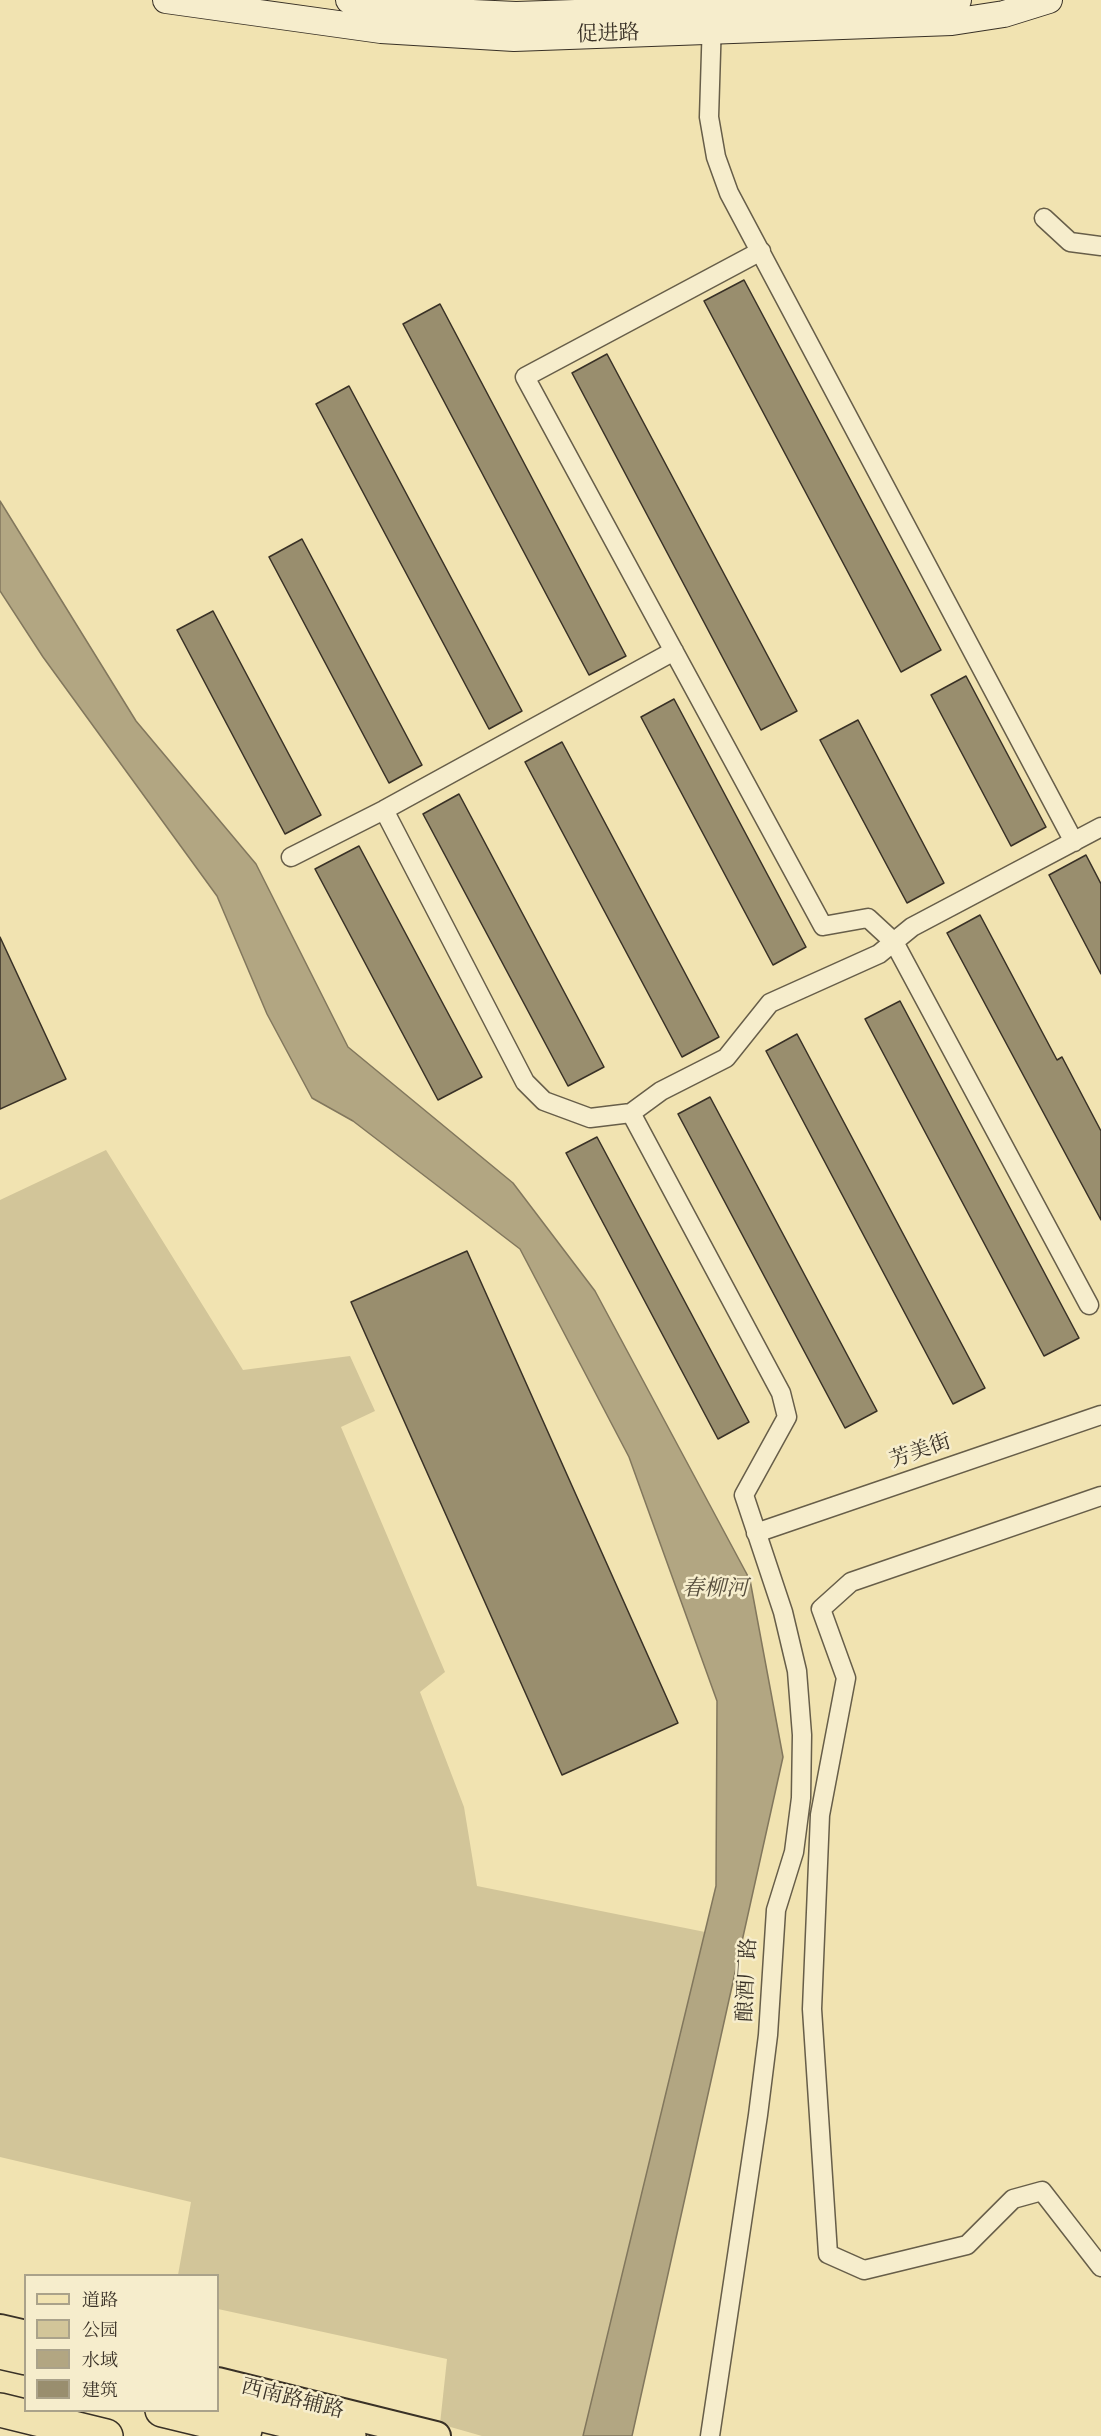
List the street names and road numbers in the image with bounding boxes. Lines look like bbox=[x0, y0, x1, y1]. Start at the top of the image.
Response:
street label: 促进路 bbox=[576, 22, 640, 50]
street label: 芳美街 bbox=[887, 1431, 955, 1475]
street label: 酿酒厂路 bbox=[734, 1937, 764, 2023]
street label: 西南路辅路 bbox=[238, 2376, 346, 2426]

